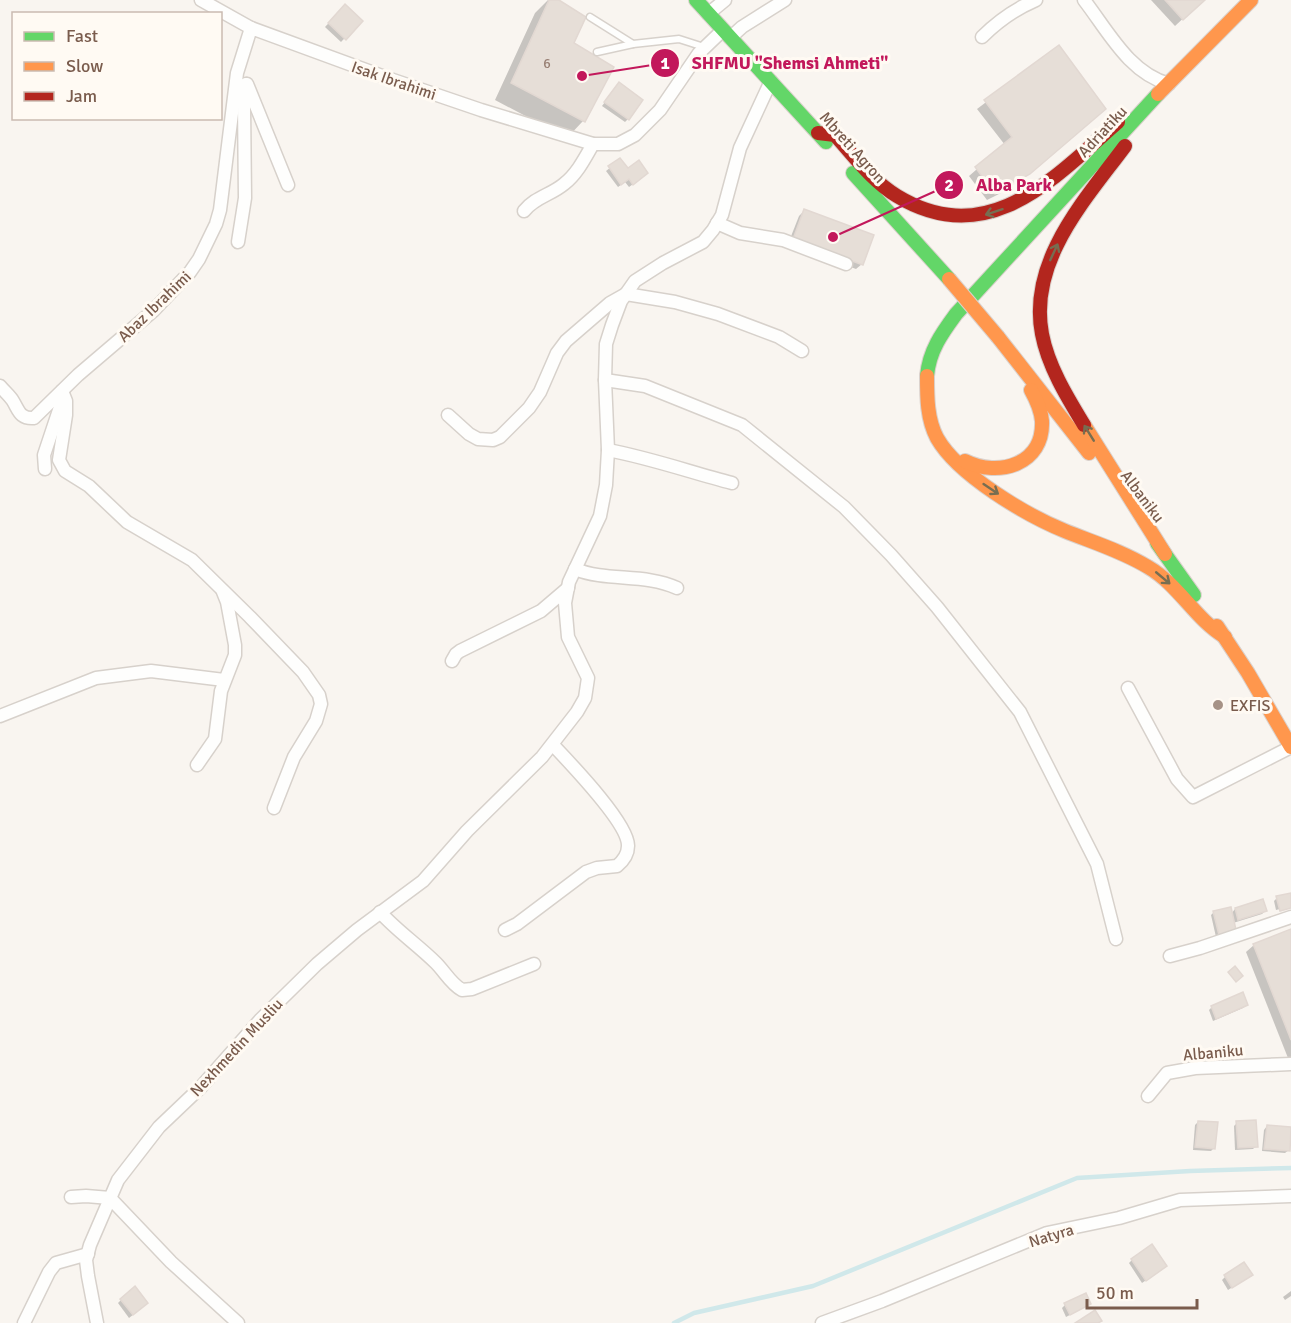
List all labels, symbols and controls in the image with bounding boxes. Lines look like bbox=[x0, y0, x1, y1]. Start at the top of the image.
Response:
legend bbox=[12, 12, 222, 120]
text: Fast bbox=[66, 25, 98, 47]
callout: SHFMU "Shemsi Ahmeti" bbox=[650, 45, 900, 81]
text: 1 bbox=[660, 52, 670, 74]
text: SHFMU "Shemsi Ahmeti" bbox=[692, 52, 888, 74]
text: Slow bbox=[66, 55, 103, 77]
house number: 6 bbox=[543, 55, 551, 72]
street label: Isak Ibrahimi bbox=[349, 57, 439, 105]
text: Jam bbox=[66, 85, 97, 107]
street label: Adriatiku bbox=[1074, 102, 1132, 162]
street label: Mbreti Agron bbox=[815, 108, 890, 188]
callout: Alba Park bbox=[934, 167, 1064, 203]
text: 2 bbox=[944, 174, 954, 196]
text: Alba Park bbox=[976, 174, 1052, 196]
one-way arrow bbox=[985, 207, 1004, 218]
one-way arrow bbox=[1049, 244, 1060, 262]
street label: Abaz Ibrahimi bbox=[114, 267, 196, 347]
one-way arrow bbox=[1083, 425, 1095, 442]
street label: Albaniku bbox=[1116, 466, 1168, 527]
one-way arrow bbox=[982, 483, 998, 495]
one-way arrow bbox=[1155, 571, 1170, 585]
place label: EXFIS bbox=[1230, 696, 1270, 716]
marker: EXFIS bbox=[1211, 698, 1225, 712]
street label: Nexhmedin Musliu bbox=[186, 994, 287, 1101]
street label: Albaniku bbox=[1182, 1040, 1244, 1066]
street label: Natyra bbox=[1026, 1220, 1076, 1252]
scale bar bbox=[1087, 1272, 1196, 1310]
text: 50 m bbox=[1096, 1282, 1134, 1304]

